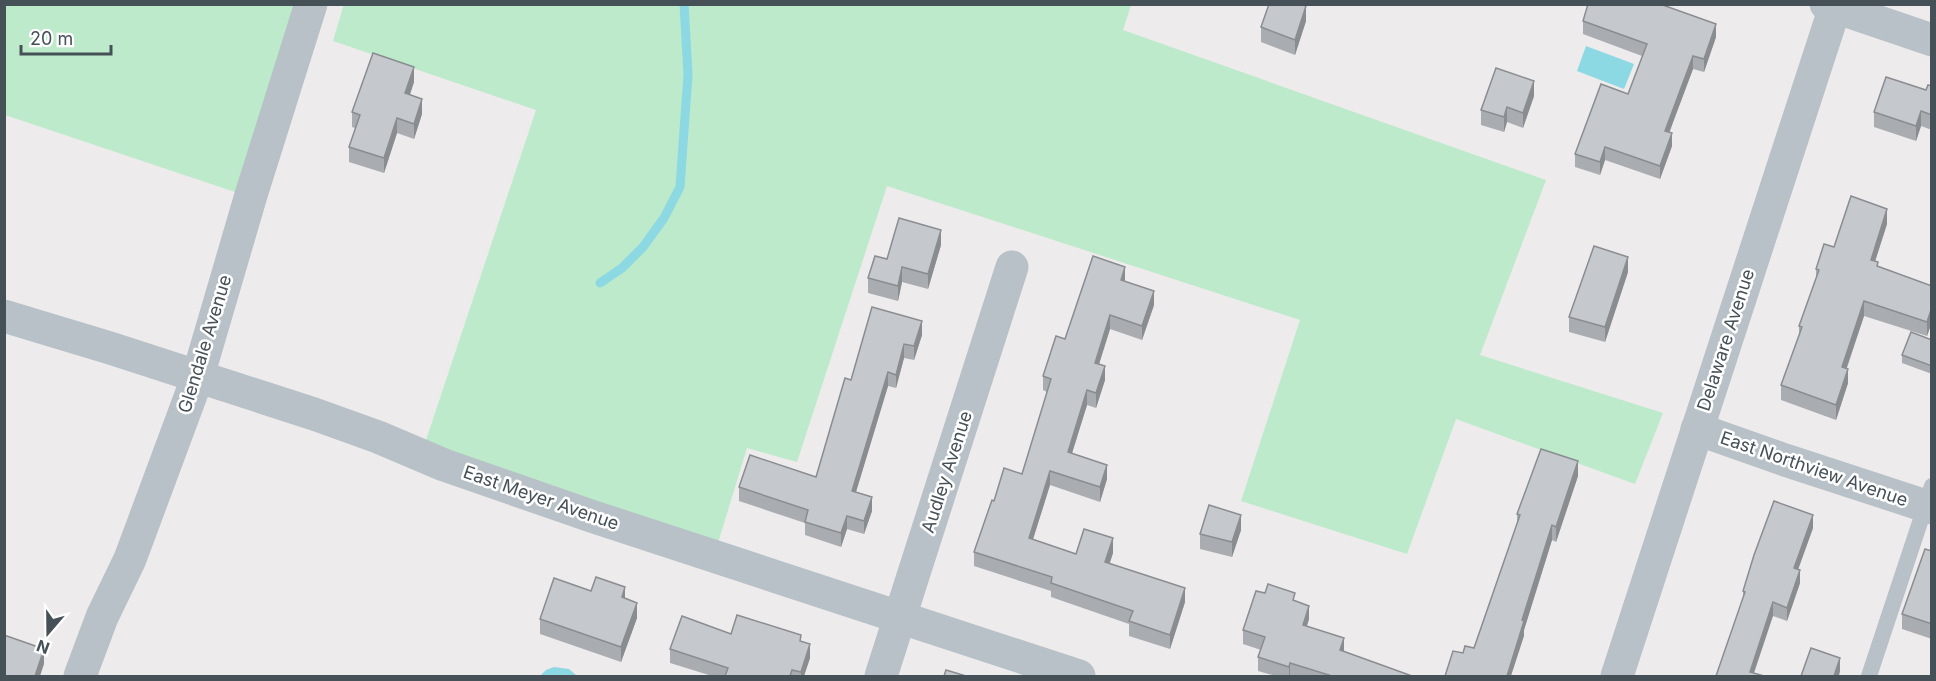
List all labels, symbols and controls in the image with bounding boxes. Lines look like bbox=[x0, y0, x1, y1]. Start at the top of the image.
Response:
scale bar bbox=[21, 18, 111, 56]
text: 20 m bbox=[30, 28, 73, 49]
street label: Delaware Avenue bbox=[1693, 266, 1758, 413]
street label: Glendale Avenue bbox=[174, 272, 235, 415]
street label: Audley Avenue bbox=[917, 408, 976, 535]
street label: East Northview Avenue bbox=[1718, 427, 1911, 510]
street label: East Meyer Avenue bbox=[461, 461, 622, 534]
north arrow bbox=[18, 603, 78, 663]
text: N bbox=[34, 636, 52, 659]

